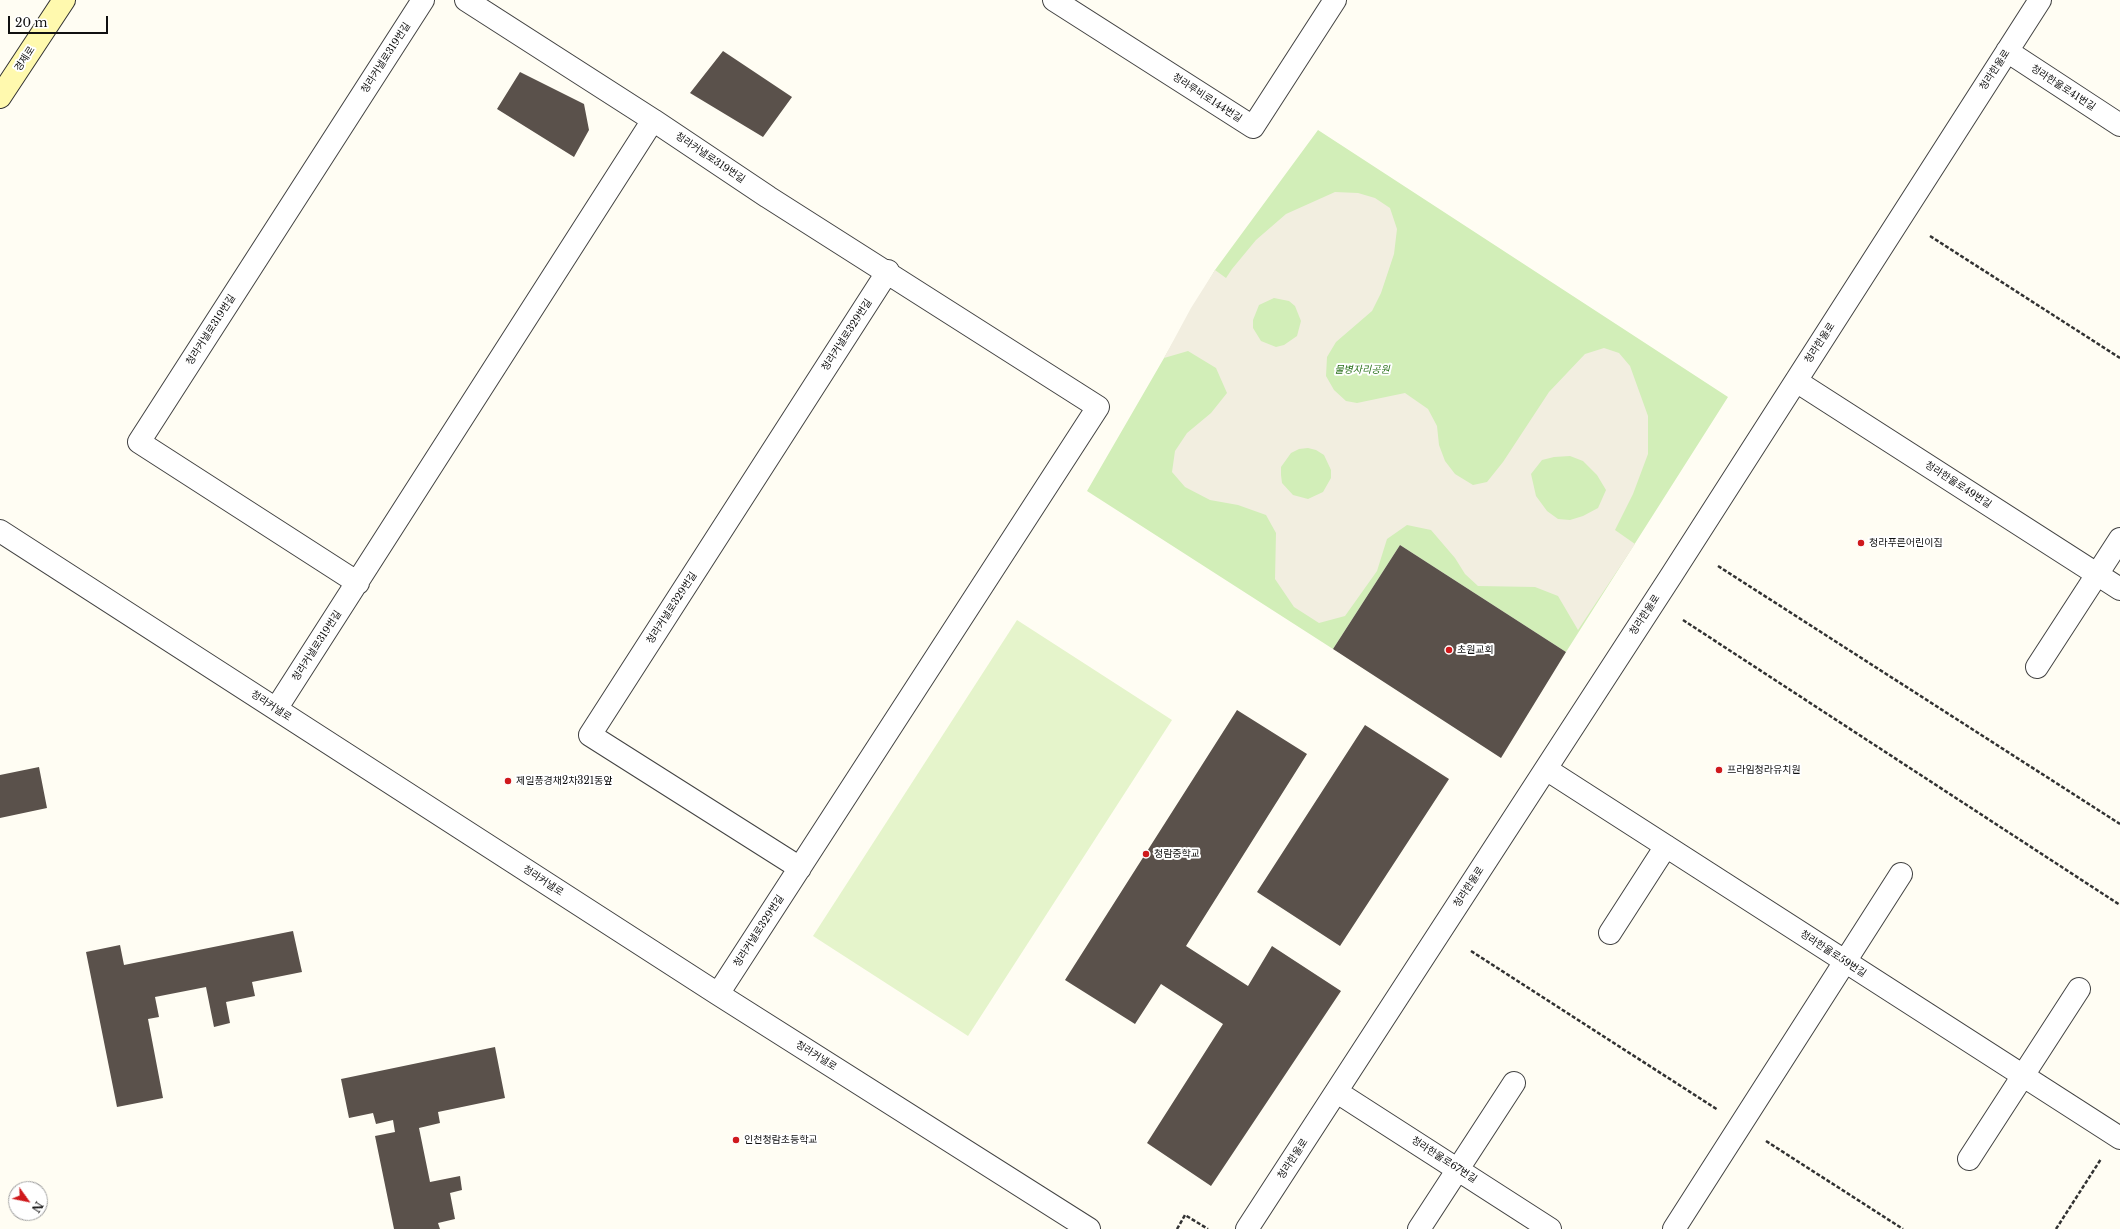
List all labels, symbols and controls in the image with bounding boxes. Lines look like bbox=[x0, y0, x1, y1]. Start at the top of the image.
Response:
scale bar bbox=[10, 8, 110, 34]
text: 20 m bbox=[15, 15, 47, 30]
street label: 청라커낼로319번길 bbox=[359, 21, 413, 95]
street label: 경제로 bbox=[12, 44, 38, 74]
street label: 청라한울로 bbox=[1977, 47, 2013, 93]
street label: 청라한울로41번길 bbox=[2028, 63, 2098, 113]
street label: 청라루비로144번길 bbox=[1170, 71, 1244, 125]
street label: 청라커낼로319번길 bbox=[673, 130, 747, 186]
street label: 청라커낼로319번길 bbox=[184, 293, 238, 367]
street label: 청라커낼로329번길 bbox=[819, 297, 875, 373]
street label: 청라한울로 bbox=[1802, 320, 1838, 366]
park label: 물병자리공원 bbox=[1334, 364, 1390, 376]
street label: 청라한울로49번길 bbox=[1923, 459, 1993, 511]
place label: 청라푸른어린이집 bbox=[1869, 537, 1943, 549]
marker: 청라푸른어린이집 bbox=[1856, 538, 1866, 548]
street label: 청라커낼로329번길 bbox=[644, 570, 700, 646]
street label: 청라한울로 bbox=[1627, 592, 1663, 638]
street label: 청라커낼로319번길 bbox=[290, 609, 344, 683]
place label: 초원교회 bbox=[1457, 644, 1494, 656]
marker: 초원교회 bbox=[1444, 645, 1454, 655]
street label: 청라커낼로 bbox=[248, 688, 294, 724]
place label: 프라임청라유치원 bbox=[1727, 764, 1801, 776]
marker: 프라임청라유치원 bbox=[1714, 765, 1724, 775]
place label: 제일풍경채2차321동앞 bbox=[516, 775, 613, 787]
marker: 제일풍경채2차321동앞 bbox=[503, 776, 513, 786]
place label: 청람중학교 bbox=[1154, 848, 1200, 860]
marker: 청람중학교 bbox=[1141, 849, 1151, 859]
street label: 청라커낼로 bbox=[520, 863, 566, 899]
street label: 청라한울로 bbox=[1451, 864, 1487, 910]
street label: 청라커낼로329번길 bbox=[731, 893, 787, 969]
street label: 청라한울로59번길 bbox=[1798, 928, 1868, 980]
street label: 청라커낼로 bbox=[793, 1039, 839, 1073]
place label: 인천청람초등학교 bbox=[744, 1134, 818, 1146]
street label: 청라한울로67번길 bbox=[1409, 1134, 1479, 1186]
marker: 인천청람초등학교 bbox=[731, 1135, 741, 1145]
street label: 청라한울로 bbox=[1275, 1136, 1311, 1182]
north arrow bbox=[8, 1181, 48, 1221]
text: N bbox=[29, 1199, 46, 1215]

